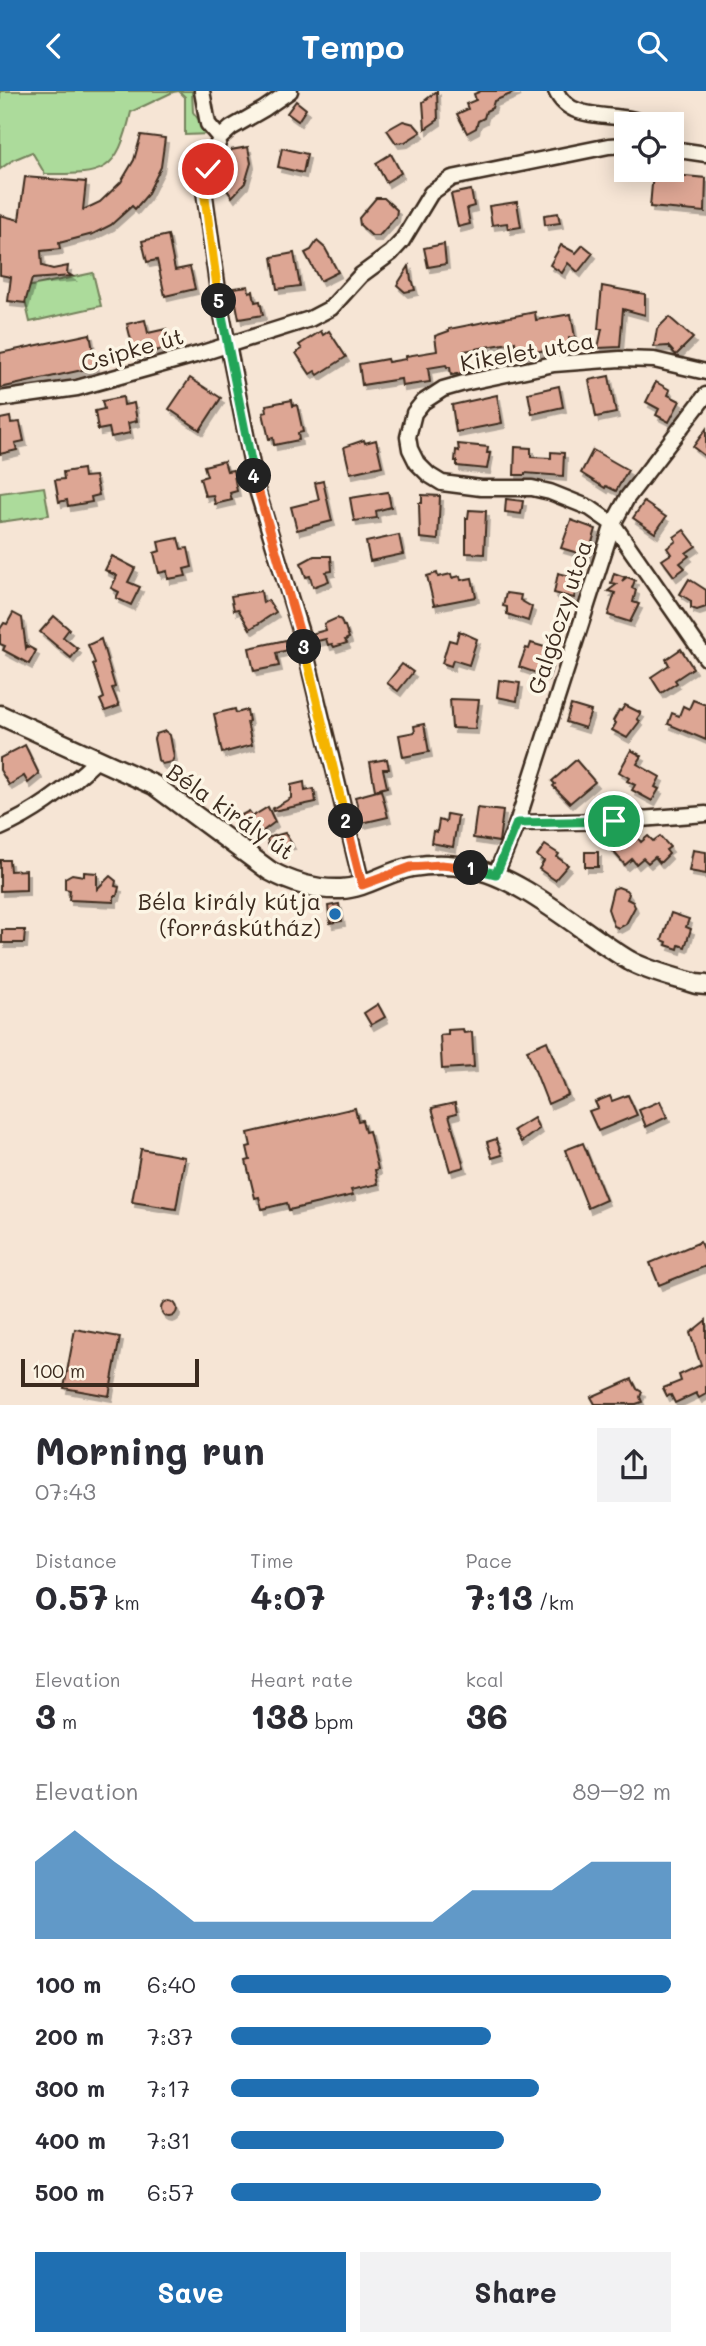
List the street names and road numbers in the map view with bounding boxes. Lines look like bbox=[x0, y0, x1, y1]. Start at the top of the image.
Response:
street label: Csipke út bbox=[77, 320, 187, 378]
street label: Kikelet utca bbox=[458, 324, 596, 378]
street label: Galgóczy utca bbox=[520, 536, 598, 698]
street label: Béla király út bbox=[161, 756, 301, 866]

